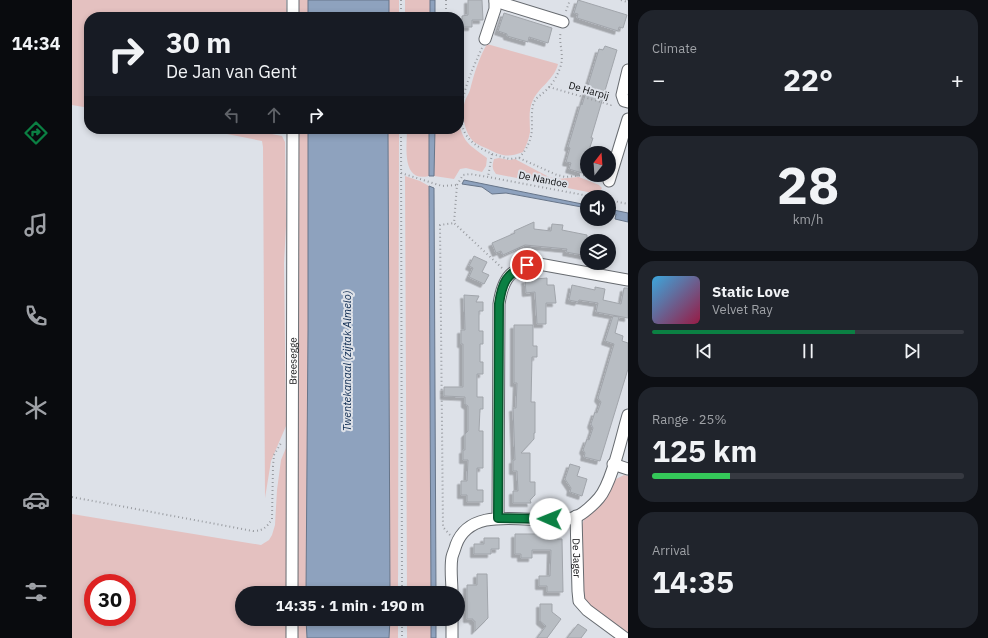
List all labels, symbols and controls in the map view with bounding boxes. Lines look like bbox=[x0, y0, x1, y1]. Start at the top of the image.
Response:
text: 30 m bbox=[166, 24, 231, 61]
icon: right bbox=[100, 28, 152, 80]
text: 14:34 bbox=[11, 32, 61, 55]
text: Climate bbox=[652, 40, 697, 57]
text: De Jan van Gent bbox=[166, 60, 297, 83]
text: 22° bbox=[783, 60, 833, 99]
text: − bbox=[652, 65, 665, 94]
text: + bbox=[951, 65, 964, 94]
street label: De Harpij bbox=[567, 79, 611, 102]
icon: left bbox=[221, 104, 243, 126]
icon: ahead bbox=[263, 104, 285, 126]
icon: right bbox=[305, 104, 327, 126]
icon: directions bbox=[22, 119, 50, 147]
north arrow bbox=[580, 146, 616, 182]
map controls bbox=[580, 146, 616, 270]
text: 28 bbox=[777, 151, 839, 218]
street label: De Nandoe bbox=[517, 168, 569, 191]
button: sound bbox=[580, 190, 616, 226]
icon: music bbox=[22, 211, 50, 239]
text: km/h bbox=[793, 211, 823, 228]
button: layers bbox=[580, 234, 616, 270]
pin bbox=[510, 248, 544, 282]
icon: arrive bbox=[516, 254, 538, 276]
text: Static Love bbox=[712, 282, 789, 301]
water label: Twentekanaal (zijtak Almelo) bbox=[340, 290, 354, 431]
text: Velvet Ray bbox=[712, 301, 773, 318]
icon: phone bbox=[22, 302, 50, 330]
street label: Breesegge bbox=[286, 337, 300, 385]
icon: previous bbox=[693, 340, 715, 362]
icon: pause bbox=[797, 340, 819, 362]
icon: next bbox=[901, 340, 923, 362]
icon: climate bbox=[22, 394, 50, 422]
text: Range · 25% bbox=[652, 411, 726, 428]
text: 125 km bbox=[652, 431, 757, 470]
icon: car bbox=[22, 486, 50, 514]
position arrow bbox=[529, 498, 571, 540]
street label: De Jager bbox=[570, 538, 584, 578]
text: Arrival bbox=[652, 542, 690, 559]
text: 14:35 bbox=[652, 562, 734, 601]
speed limit sign: 30 bbox=[84, 574, 136, 626]
icon: filters bbox=[22, 578, 50, 606]
text: 14:35 · 1 min · 190 m bbox=[276, 596, 424, 615]

